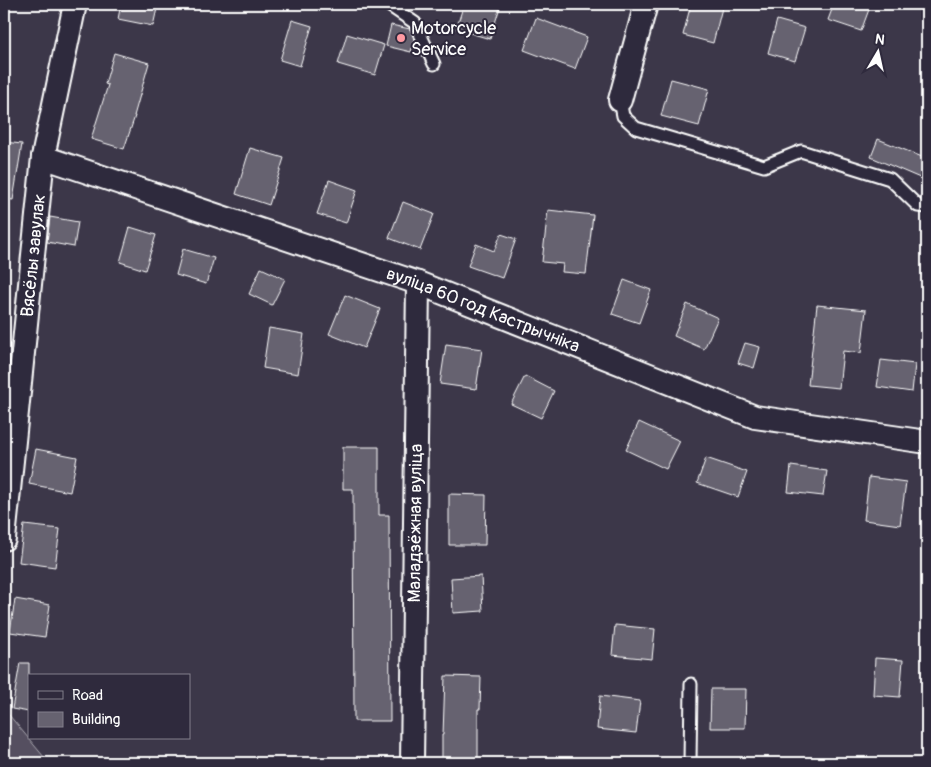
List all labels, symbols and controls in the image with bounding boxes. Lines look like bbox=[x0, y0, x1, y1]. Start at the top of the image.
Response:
place label: Motorcycle Service bbox=[411, 17, 496, 61]
north arrow bbox=[854, 28, 904, 78]
text: N bbox=[874, 31, 886, 49]
marker: Motorcycle Service bbox=[395, 32, 407, 44]
street label: Вясёлы завулак bbox=[16, 193, 51, 318]
street label: вуліца 60 год Кастрычніка bbox=[383, 262, 583, 358]
street label: Маладзёжная вуліца bbox=[403, 444, 428, 602]
legend bbox=[28, 674, 190, 740]
text: Road bbox=[72, 686, 103, 705]
text: Building bbox=[72, 710, 120, 729]

